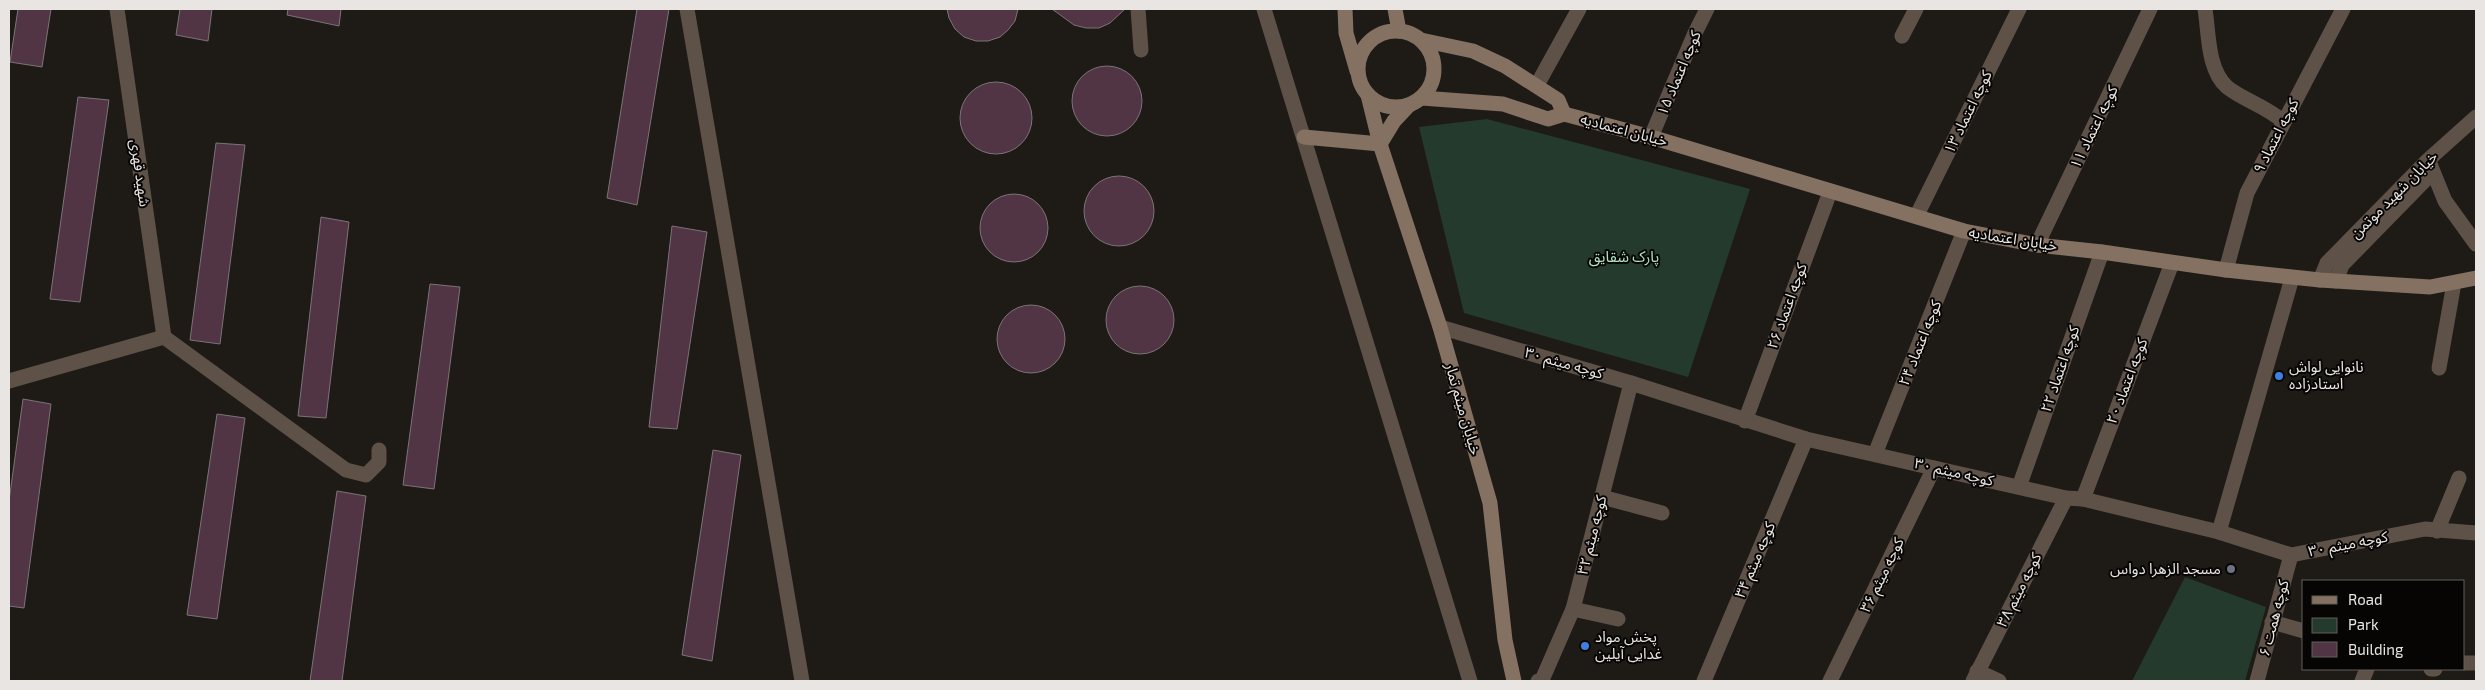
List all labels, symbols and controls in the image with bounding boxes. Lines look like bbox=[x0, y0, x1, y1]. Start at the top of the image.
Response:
street label: کوچه اعتماد ۱۵ bbox=[1652, 27, 1706, 118]
street label: کوچه اعتماد ۱۳ bbox=[1939, 66, 1997, 157]
street label: کوچه اعتماد ۱۱ bbox=[2065, 81, 2123, 172]
street label: کوچه اعتماد ۹ bbox=[2249, 94, 2304, 177]
street label: خیابان اعتمادیه bbox=[1578, 109, 1670, 150]
street label: شهید قهری bbox=[126, 138, 155, 208]
street label: خیابان شهید موتمن bbox=[2346, 147, 2442, 242]
street label: خیابان اعتمادیه bbox=[1967, 222, 2059, 255]
park label: پارک شقایق bbox=[1589, 247, 1659, 267]
street label: کوچه اعتماد ۲۶ bbox=[1762, 259, 1812, 352]
street label: کوچه اعتماد ۲۴ bbox=[1894, 297, 1947, 389]
street label: کوچه اعتماد ۲۲ bbox=[2036, 322, 2084, 415]
street label: کوچه اعتماد ۲۰ bbox=[2102, 335, 2153, 427]
street label: کوچه میثم ۳۰ bbox=[1522, 342, 1606, 385]
place label: نانوایی لواش استادزاده bbox=[2289, 357, 2364, 393]
street label: خیابان میثم تمار bbox=[1439, 360, 1486, 458]
marker: نانوایی لواش استادزاده bbox=[2273, 370, 2285, 382]
street label: کوچه میثم ۳۰ bbox=[1912, 453, 1996, 492]
street label: کوچه میثم ۳۲ bbox=[1573, 493, 1613, 577]
street label: کوچه میثم ۳۴ bbox=[1730, 518, 1781, 601]
street label: کوچه میثم ۳۰ bbox=[2306, 526, 2391, 563]
street label: کوچه میثم ۳۶ bbox=[1855, 534, 1910, 616]
street label: کوچه میثم ۳۸ bbox=[1992, 549, 2047, 631]
place label: مسجد الزهرا دواس bbox=[2110, 559, 2221, 578]
marker: مسجد الزهرا دواس bbox=[2225, 563, 2237, 575]
street label: کوچه همت ۶ bbox=[2254, 577, 2294, 658]
legend bbox=[2302, 580, 2465, 670]
text: Road bbox=[2348, 590, 2383, 608]
text: Park bbox=[2348, 615, 2379, 633]
place label: پخش مواد غدایی آیلین bbox=[1595, 627, 1662, 663]
marker: پخش مواد غدایی آیلین bbox=[1579, 640, 1591, 652]
text: Building bbox=[2348, 640, 2404, 658]

